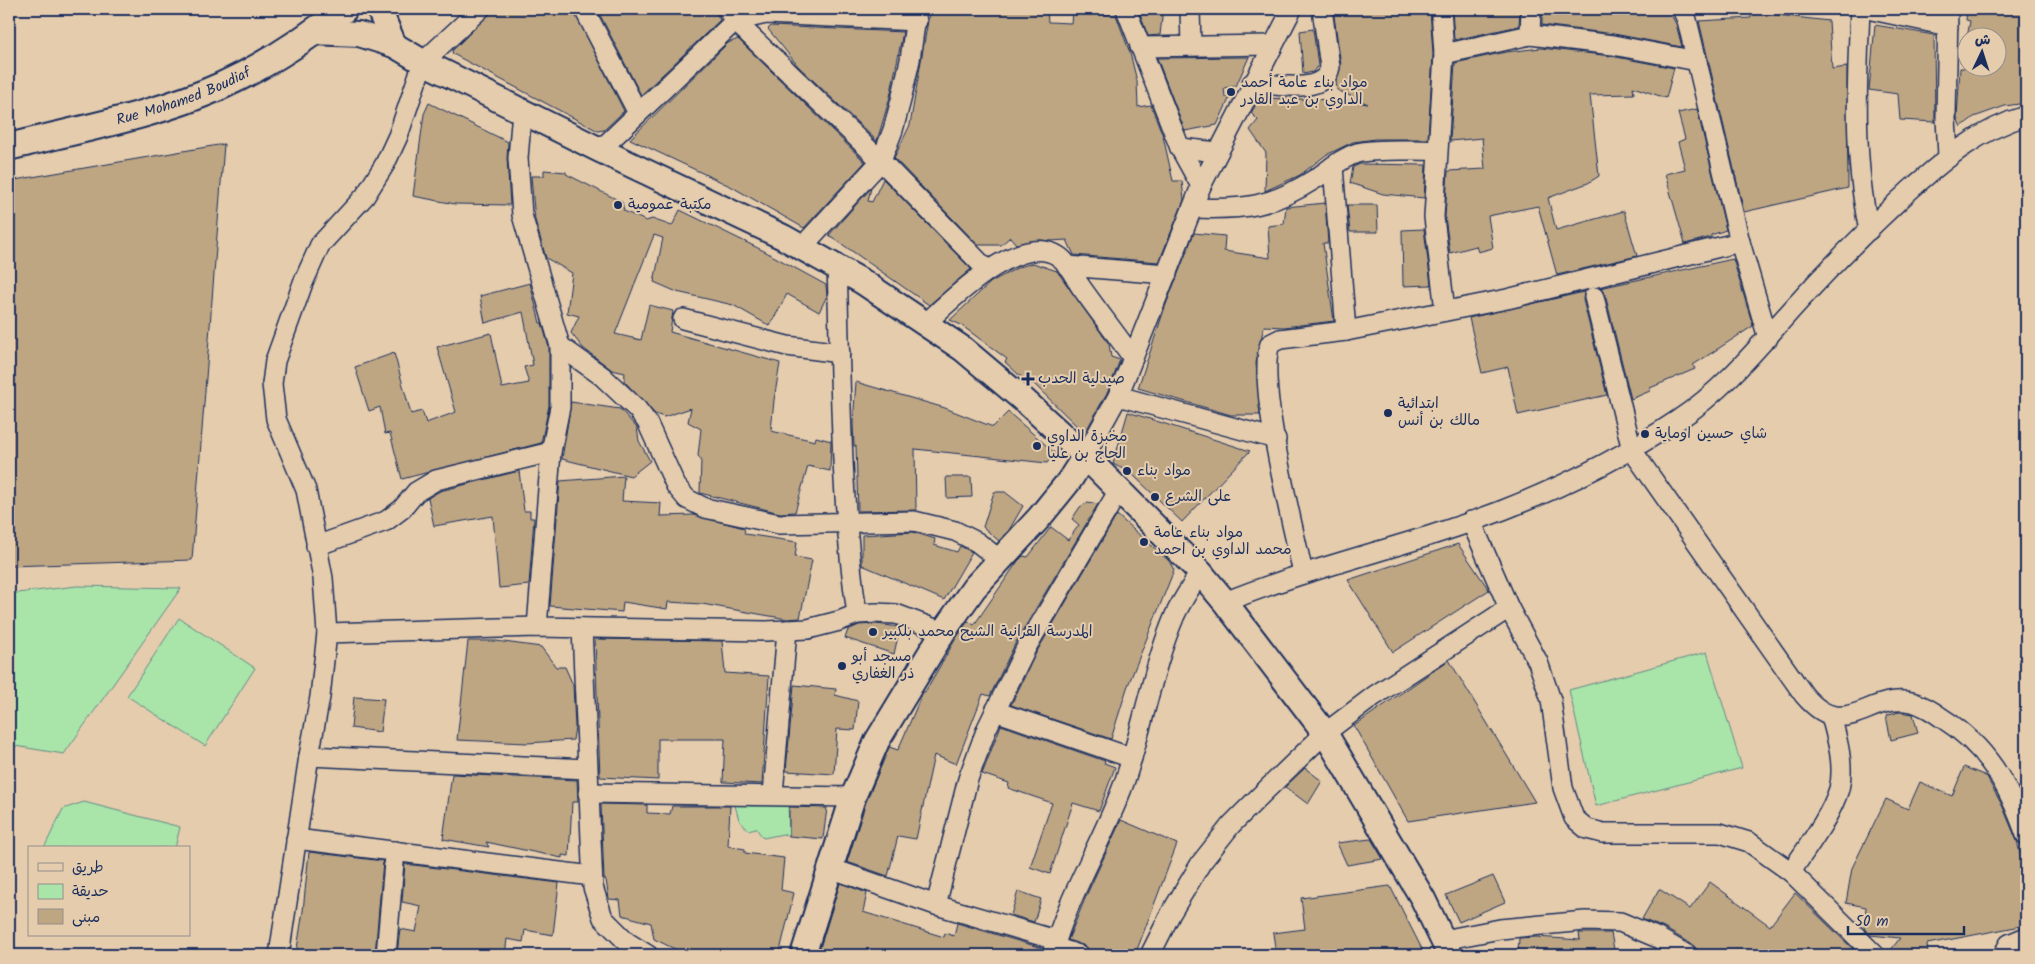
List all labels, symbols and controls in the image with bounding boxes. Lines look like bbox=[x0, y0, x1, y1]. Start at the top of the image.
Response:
north arrow bbox=[1958, 28, 2008, 78]
text: ش bbox=[1974, 29, 1991, 52]
street label: Rue Mohamed Boudiaf bbox=[114, 61, 257, 133]
place label: مواد بناء عامة أحمد الداوي بن عبد القادر bbox=[1240, 71, 1368, 112]
marker: مواد بناء عامة أحمد الداوي بن عبد القادر bbox=[1225, 86, 1237, 98]
place label: مكتبة عمومية bbox=[628, 193, 712, 217]
marker: مكتبة عمومية bbox=[612, 199, 624, 211]
place label: صيدلية الحدب bbox=[1038, 367, 1125, 391]
marker: صيدلية الحدب bbox=[1022, 373, 1034, 385]
place label: ابتدائية مالك بن أنس bbox=[1398, 392, 1480, 433]
marker: ابتدائية مالك بن أنس bbox=[1382, 407, 1394, 419]
place label: شاي حسين اوماية bbox=[1655, 422, 1767, 446]
place label: مخبزة الداوي الحاج بن عليا bbox=[1047, 425, 1127, 466]
marker: شاي حسين اوماية bbox=[1639, 428, 1651, 440]
marker: مخبزة الداوي الحاج بن عليا bbox=[1031, 440, 1043, 452]
place label: مواد بناء bbox=[1137, 459, 1191, 483]
marker: مواد بناء bbox=[1121, 465, 1133, 477]
place label: على الشرع bbox=[1165, 485, 1231, 509]
marker: على الشرع bbox=[1149, 491, 1161, 503]
place label: مواد بناء عامة محمد الداوي بن احمد bbox=[1154, 521, 1292, 562]
marker: مواد بناء عامة محمد الداوي بن احمد bbox=[1138, 536, 1150, 548]
place label: المدرسة القرانية الشيح محمد بلكبير bbox=[881, 620, 1092, 644]
marker: المدرسة القرانية الشيح محمد بلكبير bbox=[867, 626, 879, 638]
place label: مسجد أبو ذر الغفاري bbox=[851, 645, 914, 686]
marker: مسجد أبو ذر الغفاري bbox=[836, 660, 848, 672]
legend bbox=[28, 846, 190, 936]
text: طريق bbox=[72, 856, 104, 880]
text: حديقة bbox=[72, 880, 109, 904]
scale bar bbox=[1848, 904, 1964, 936]
text: مبنى bbox=[72, 906, 100, 930]
text: 50 m bbox=[1855, 910, 1889, 934]

